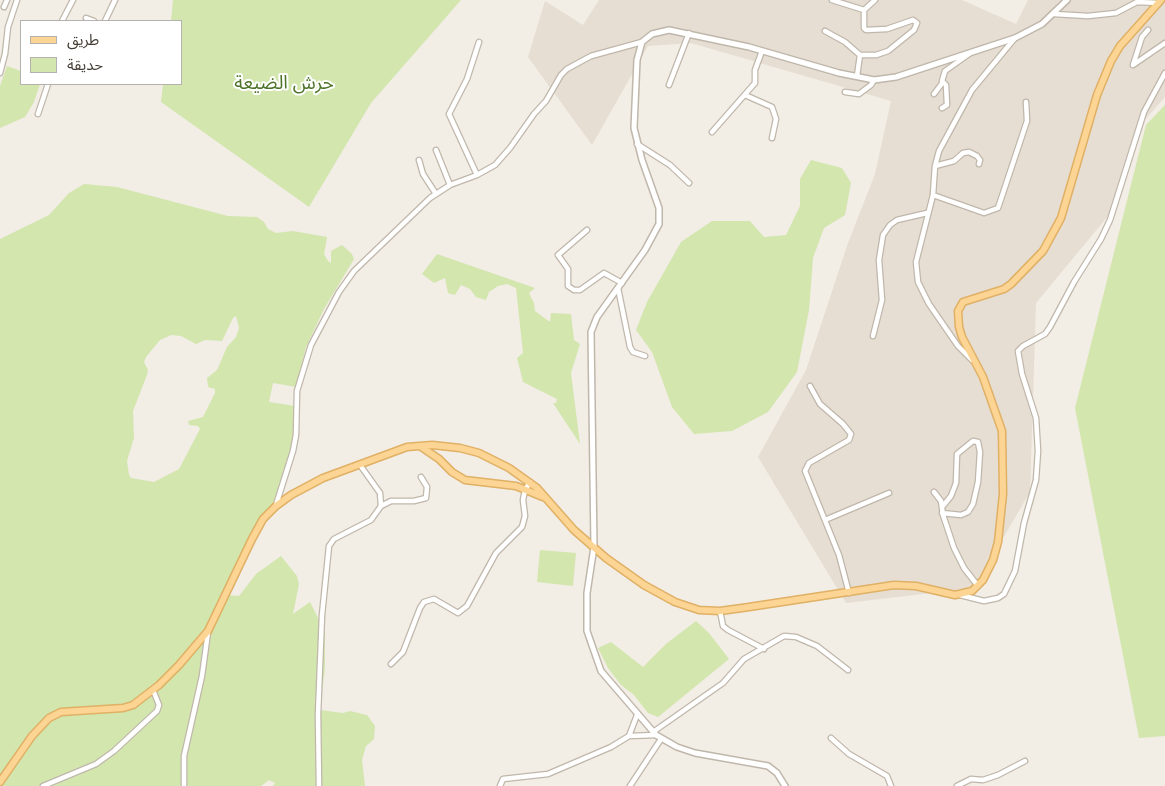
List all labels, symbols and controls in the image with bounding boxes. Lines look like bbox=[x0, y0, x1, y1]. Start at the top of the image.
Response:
legend bbox=[20, 20, 182, 85]
text: طريق bbox=[67, 30, 99, 49]
text: حديقة bbox=[67, 55, 103, 74]
park label: حرش الضيعة bbox=[234, 73, 334, 95]

